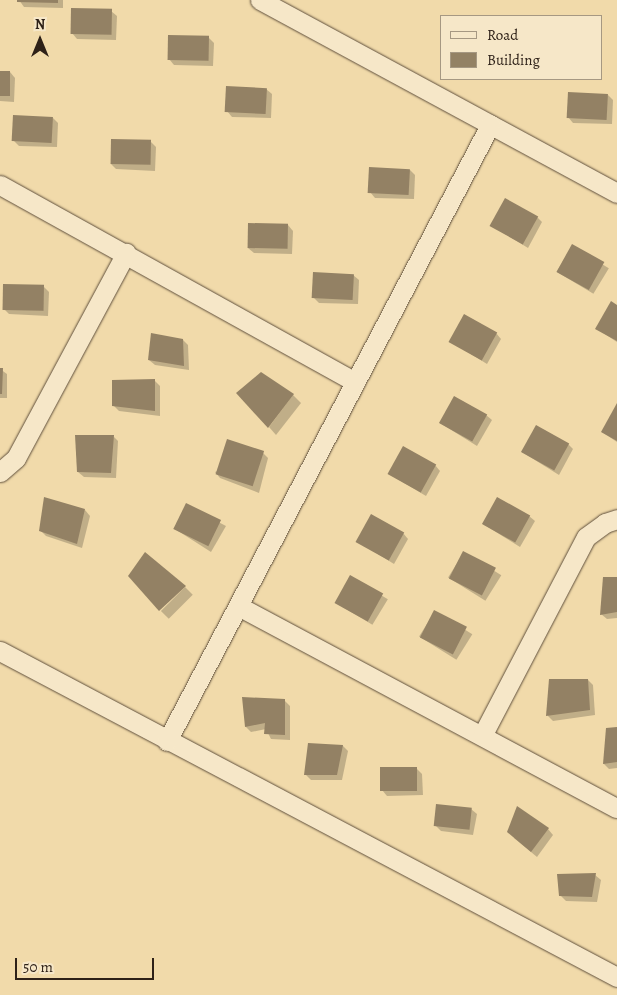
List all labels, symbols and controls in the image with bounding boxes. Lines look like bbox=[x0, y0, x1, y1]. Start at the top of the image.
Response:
north arrow bbox=[15, 15, 65, 65]
text: N bbox=[35, 15, 45, 34]
legend bbox=[440, 15, 602, 80]
text: Road bbox=[487, 25, 518, 45]
text: Building bbox=[487, 50, 540, 70]
scale bar bbox=[18, 948, 156, 980]
text: 50 m bbox=[23, 957, 53, 977]

